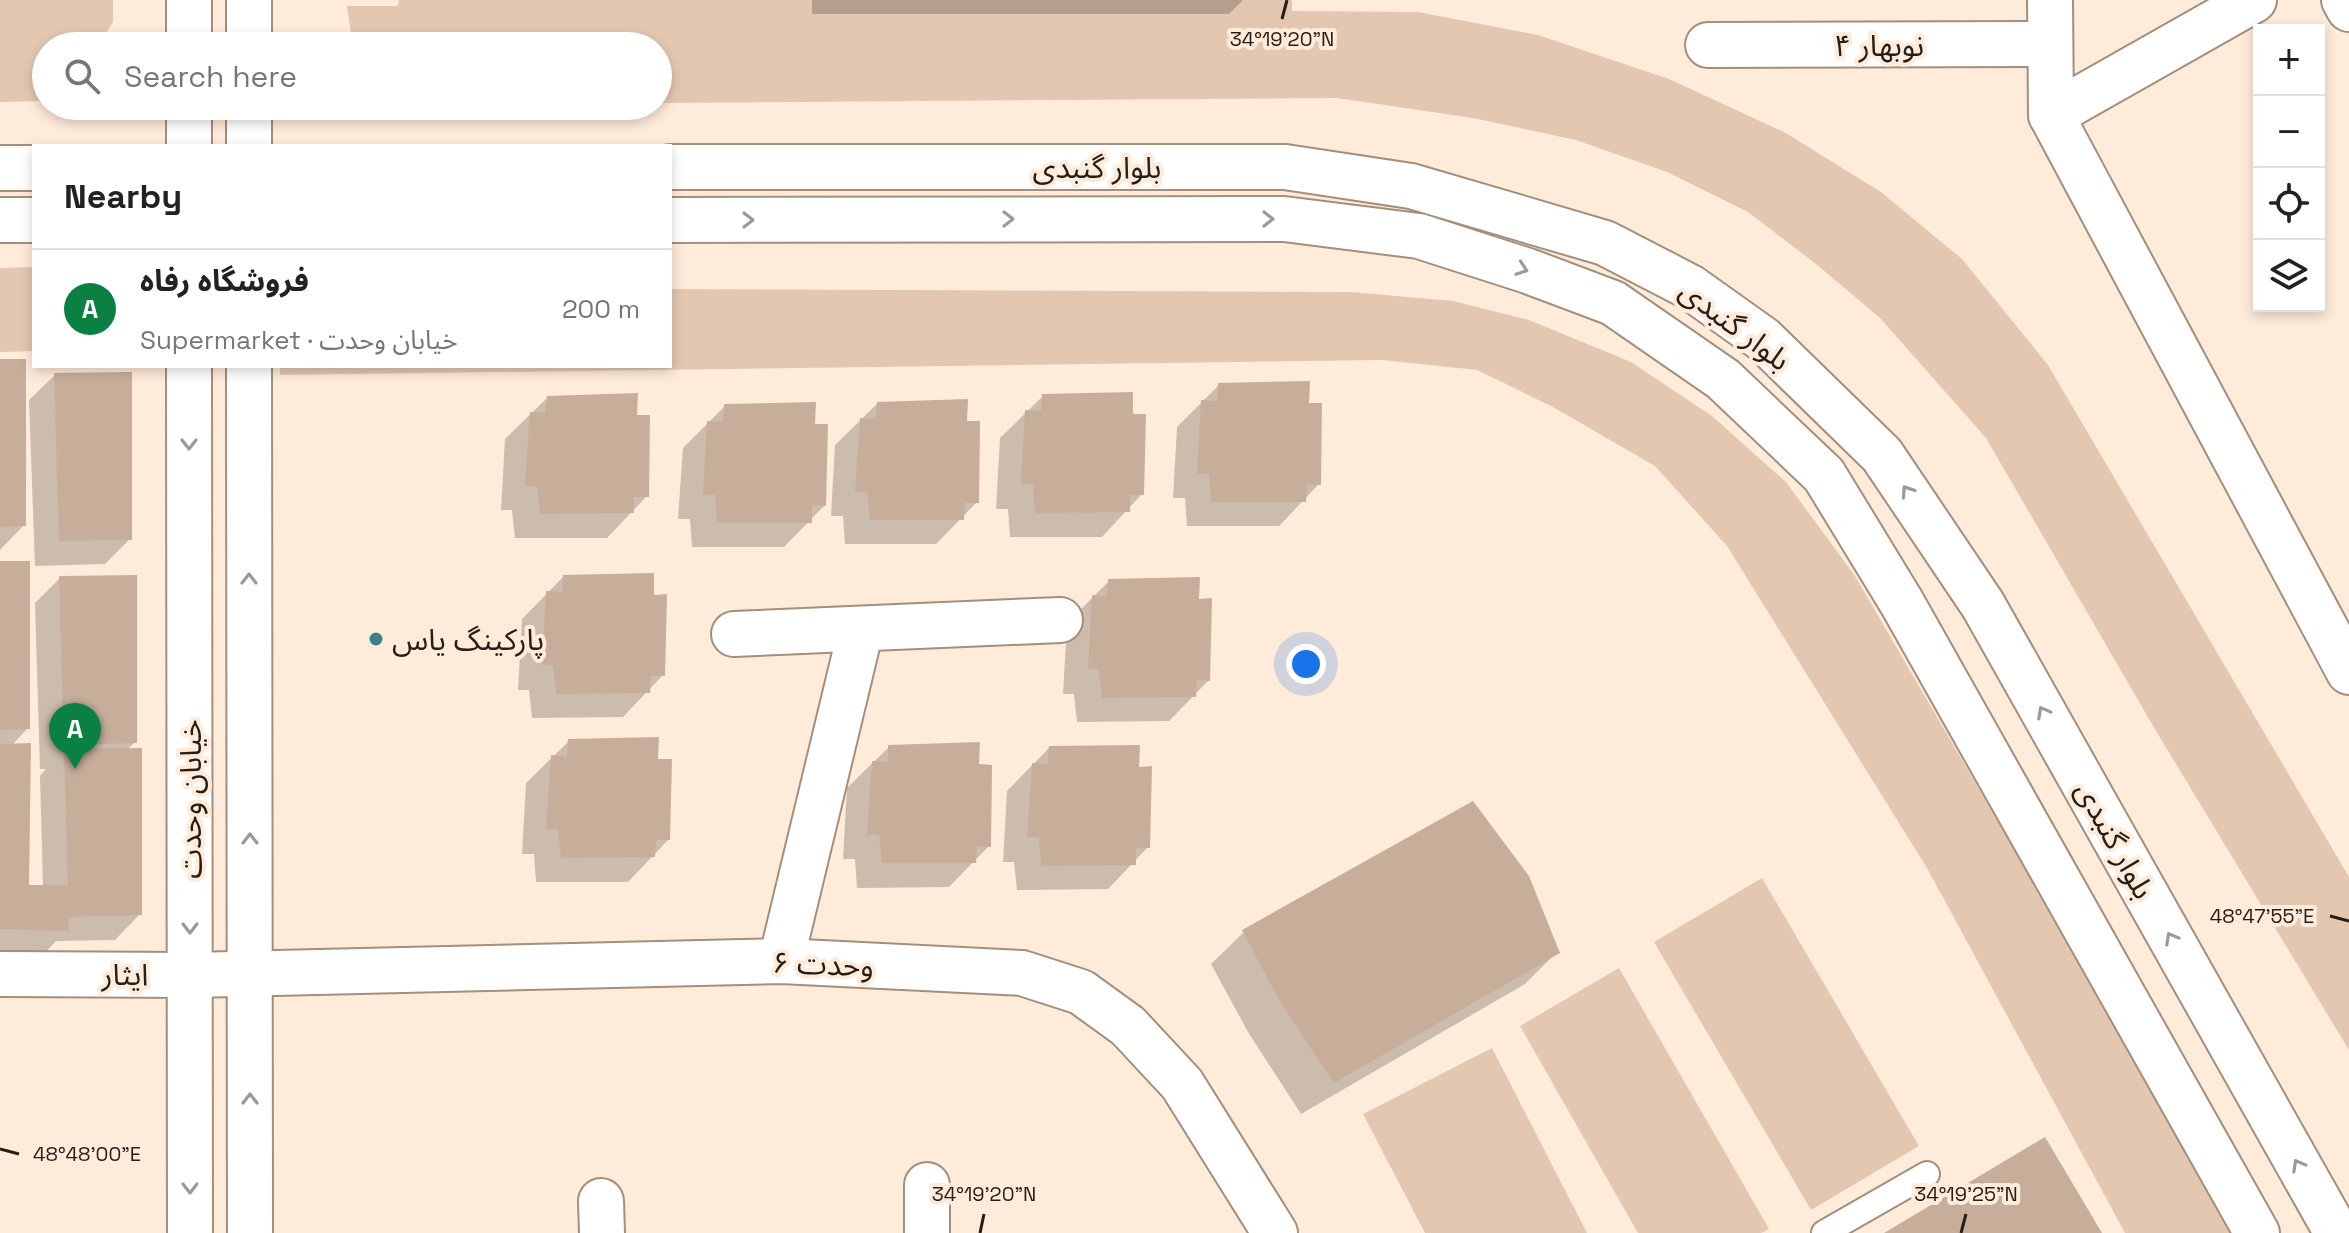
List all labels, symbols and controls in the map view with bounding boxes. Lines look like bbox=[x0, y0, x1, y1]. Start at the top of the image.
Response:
map controls bbox=[2253, 24, 2325, 312]
button: + bbox=[2253, 24, 2325, 96]
text: 34°19'20"N bbox=[1230, 26, 1334, 52]
street label: نوبهار ۴ bbox=[1834, 26, 1924, 65]
search box bbox=[32, 32, 672, 120]
icon: search bbox=[60, 54, 104, 98]
text: Search here bbox=[124, 57, 297, 96]
button: − bbox=[2253, 96, 2325, 168]
street label: بلوار گنبدی bbox=[1033, 148, 1161, 187]
button: locate bbox=[2253, 168, 2325, 240]
text: Nearby bbox=[64, 175, 182, 218]
one-way arrow bbox=[1002, 210, 1015, 228]
one-way arrow bbox=[1262, 210, 1275, 228]
one-way arrow bbox=[742, 211, 755, 229]
button: layers bbox=[2253, 240, 2325, 312]
one-way arrow bbox=[1514, 260, 1528, 276]
text: فروشگاه رفاه bbox=[140, 261, 309, 300]
street label: بلوار گنبدی bbox=[1672, 271, 1798, 379]
text: A bbox=[82, 292, 98, 326]
text: 200 m bbox=[562, 292, 640, 326]
text: Supermarket · خیابان وحدت bbox=[140, 323, 458, 357]
one-way arrow bbox=[180, 438, 198, 451]
one-way arrow bbox=[1902, 485, 1917, 499]
one-way arrow bbox=[240, 572, 258, 585]
place label: پارکینگ یاس bbox=[392, 620, 544, 659]
marker: پارکینگ یاس bbox=[367, 630, 385, 648]
your location bbox=[1286, 644, 1326, 684]
pin: A bbox=[49, 703, 101, 769]
one-way arrow bbox=[2037, 706, 2053, 721]
street label: خیابان وحدت bbox=[171, 719, 210, 879]
street label: بلوار گنبدی bbox=[2067, 774, 2163, 906]
one-way arrow bbox=[241, 832, 259, 845]
text: 48°47'55"E bbox=[2210, 903, 2314, 929]
one-way arrow bbox=[181, 922, 199, 935]
one-way arrow bbox=[2165, 933, 2181, 947]
street label: وحدت ۶ bbox=[771, 943, 875, 985]
street label: ایثار bbox=[100, 955, 149, 994]
one-way arrow bbox=[241, 1092, 259, 1105]
text: 48°48'00"E bbox=[33, 1141, 141, 1167]
one-way arrow bbox=[2293, 1159, 2308, 1173]
text: 34°19'20"N bbox=[932, 1181, 1036, 1207]
text: 34°19'25"N bbox=[1914, 1181, 2018, 1207]
one-way arrow bbox=[181, 1182, 199, 1195]

